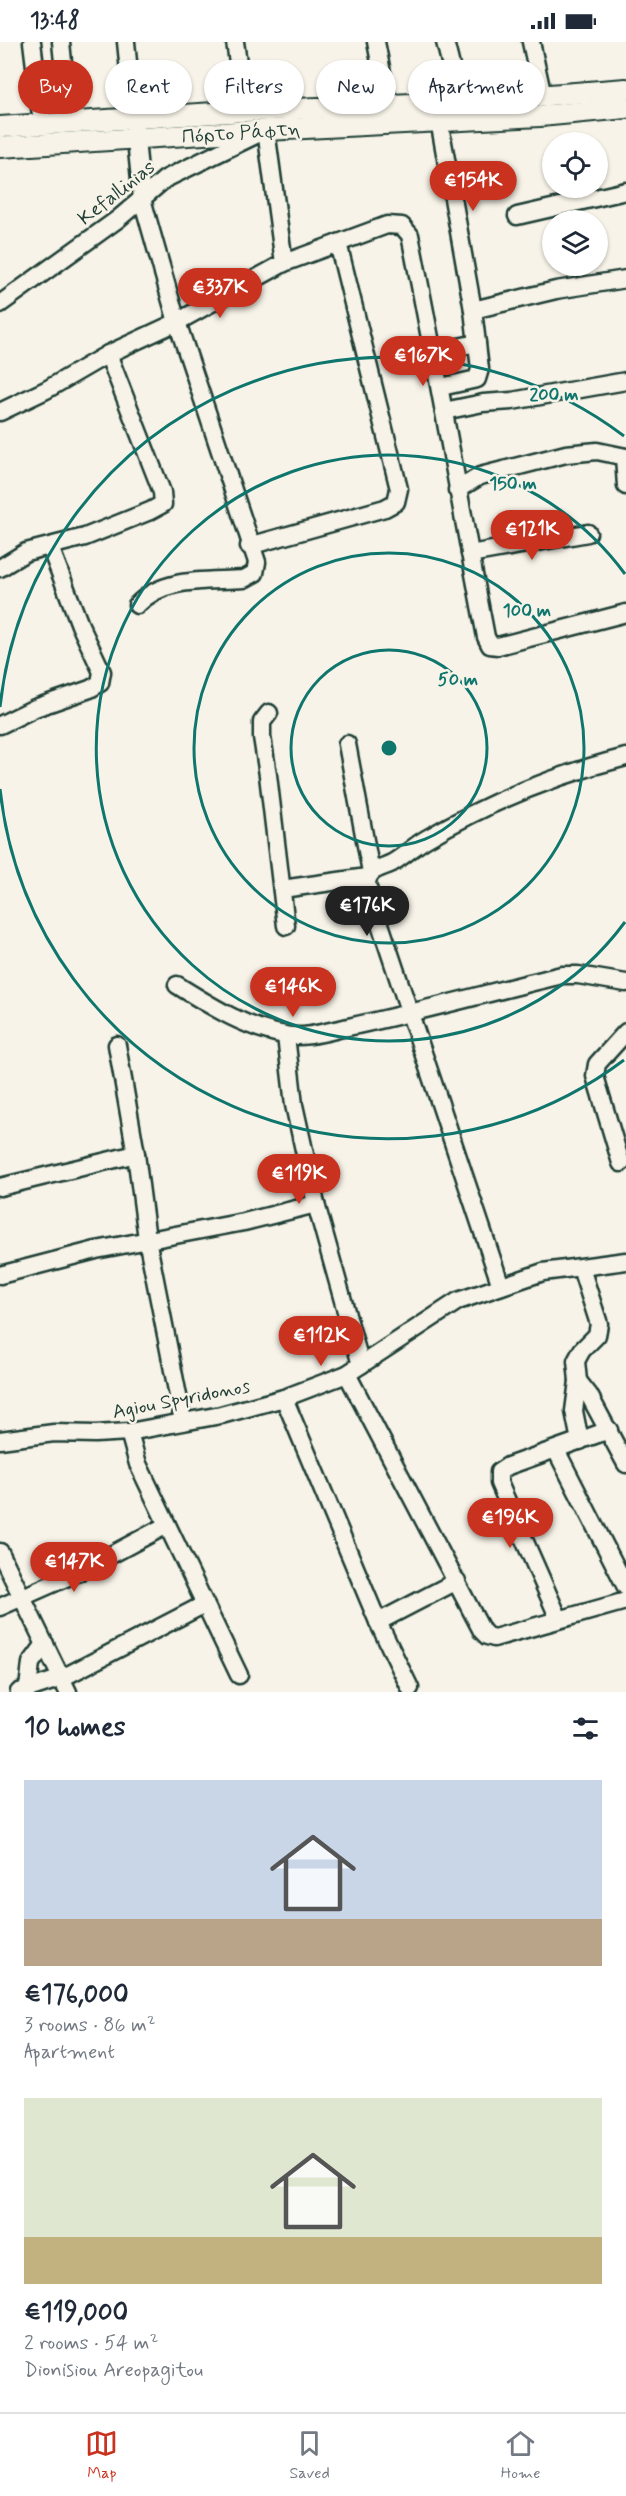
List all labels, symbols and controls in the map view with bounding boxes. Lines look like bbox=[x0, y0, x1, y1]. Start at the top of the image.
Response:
text: 13:48 bbox=[30, 7, 80, 35]
chip: Buy bbox=[18, 60, 93, 114]
chip: Rent bbox=[105, 60, 192, 114]
chip: Filters bbox=[204, 60, 304, 114]
chip: New bbox=[316, 60, 396, 114]
chip: Apartment bbox=[408, 60, 545, 114]
street label: Πόρτο Ράφτη bbox=[181, 116, 301, 151]
map controls bbox=[542, 132, 608, 276]
button: locate bbox=[542, 132, 608, 198]
street label: Kefallinias bbox=[73, 154, 161, 232]
pin: €154K bbox=[431, 161, 515, 212]
text: €154K bbox=[444, 167, 502, 194]
button: layers bbox=[542, 210, 608, 276]
pin: €337K bbox=[178, 268, 262, 319]
text: €337K bbox=[192, 274, 248, 301]
pin: €167K bbox=[381, 336, 465, 387]
text: €167K bbox=[394, 342, 452, 369]
text: 200 m bbox=[529, 383, 579, 407]
text: 150 m bbox=[489, 472, 537, 496]
pin: €121K bbox=[490, 510, 574, 561]
text: €121K bbox=[505, 516, 559, 543]
text: 100 m bbox=[503, 599, 551, 623]
text: 50 m bbox=[438, 668, 478, 692]
centre of rings bbox=[379, 738, 399, 758]
pin: €176K bbox=[325, 886, 409, 937]
text: €176K bbox=[339, 892, 395, 919]
pin: €146K bbox=[251, 967, 335, 1018]
text: €146K bbox=[264, 973, 322, 1000]
pin: €119K bbox=[257, 1154, 341, 1205]
text: €119K bbox=[271, 1160, 327, 1187]
pin: €112K bbox=[279, 1316, 363, 1367]
text: €112K bbox=[293, 1322, 349, 1349]
street label: Agiou Spyridonos bbox=[110, 1373, 253, 1426]
pin: €196K bbox=[468, 1498, 552, 1549]
text: €196K bbox=[481, 1504, 539, 1531]
pin: €147K bbox=[32, 1542, 116, 1593]
text: €147K bbox=[44, 1548, 104, 1575]
text: 10 homes bbox=[24, 1711, 125, 1745]
icon: filters bbox=[569, 1712, 602, 1745]
icon: home bbox=[259, 1819, 367, 1927]
text: €176,000 bbox=[24, 1978, 129, 2012]
text: 3 rooms · 86 m² bbox=[24, 2012, 156, 2039]
text: Apartment bbox=[24, 2039, 115, 2066]
icon: home bbox=[259, 2137, 367, 2245]
text: €119,000 bbox=[24, 2296, 128, 2330]
text: 2 rooms · 54 m² bbox=[24, 2330, 158, 2357]
text: Dionisiou Areopagitou bbox=[24, 2357, 203, 2384]
tab: Map bbox=[85, 2427, 118, 2484]
tab: Saved bbox=[289, 2427, 330, 2484]
tab: Home bbox=[501, 2427, 541, 2484]

